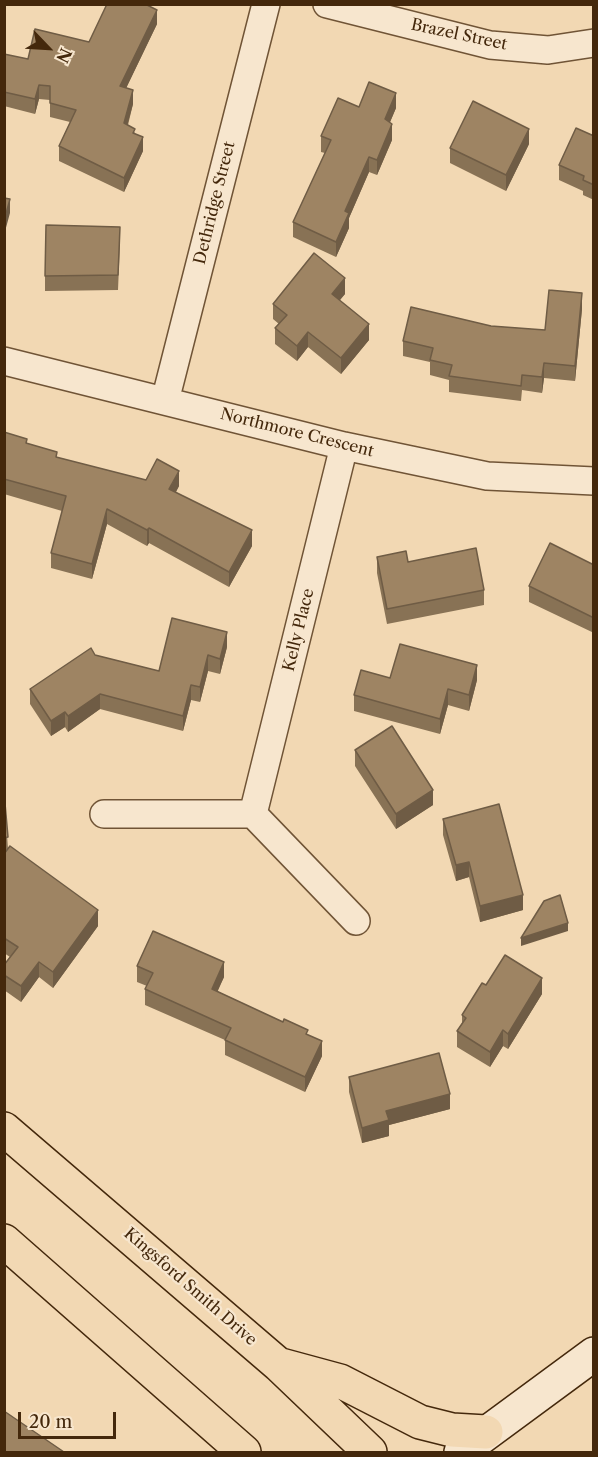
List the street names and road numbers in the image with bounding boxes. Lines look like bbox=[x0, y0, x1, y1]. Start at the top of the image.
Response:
street label: Brazel Street bbox=[409, 15, 509, 55]
street label: Dethridge Street bbox=[190, 140, 240, 266]
street label: Northmore Crescent bbox=[218, 405, 376, 461]
street label: Kelly Place bbox=[279, 587, 319, 673]
street label: Kingsford Smith Drive bbox=[120, 1224, 260, 1350]

